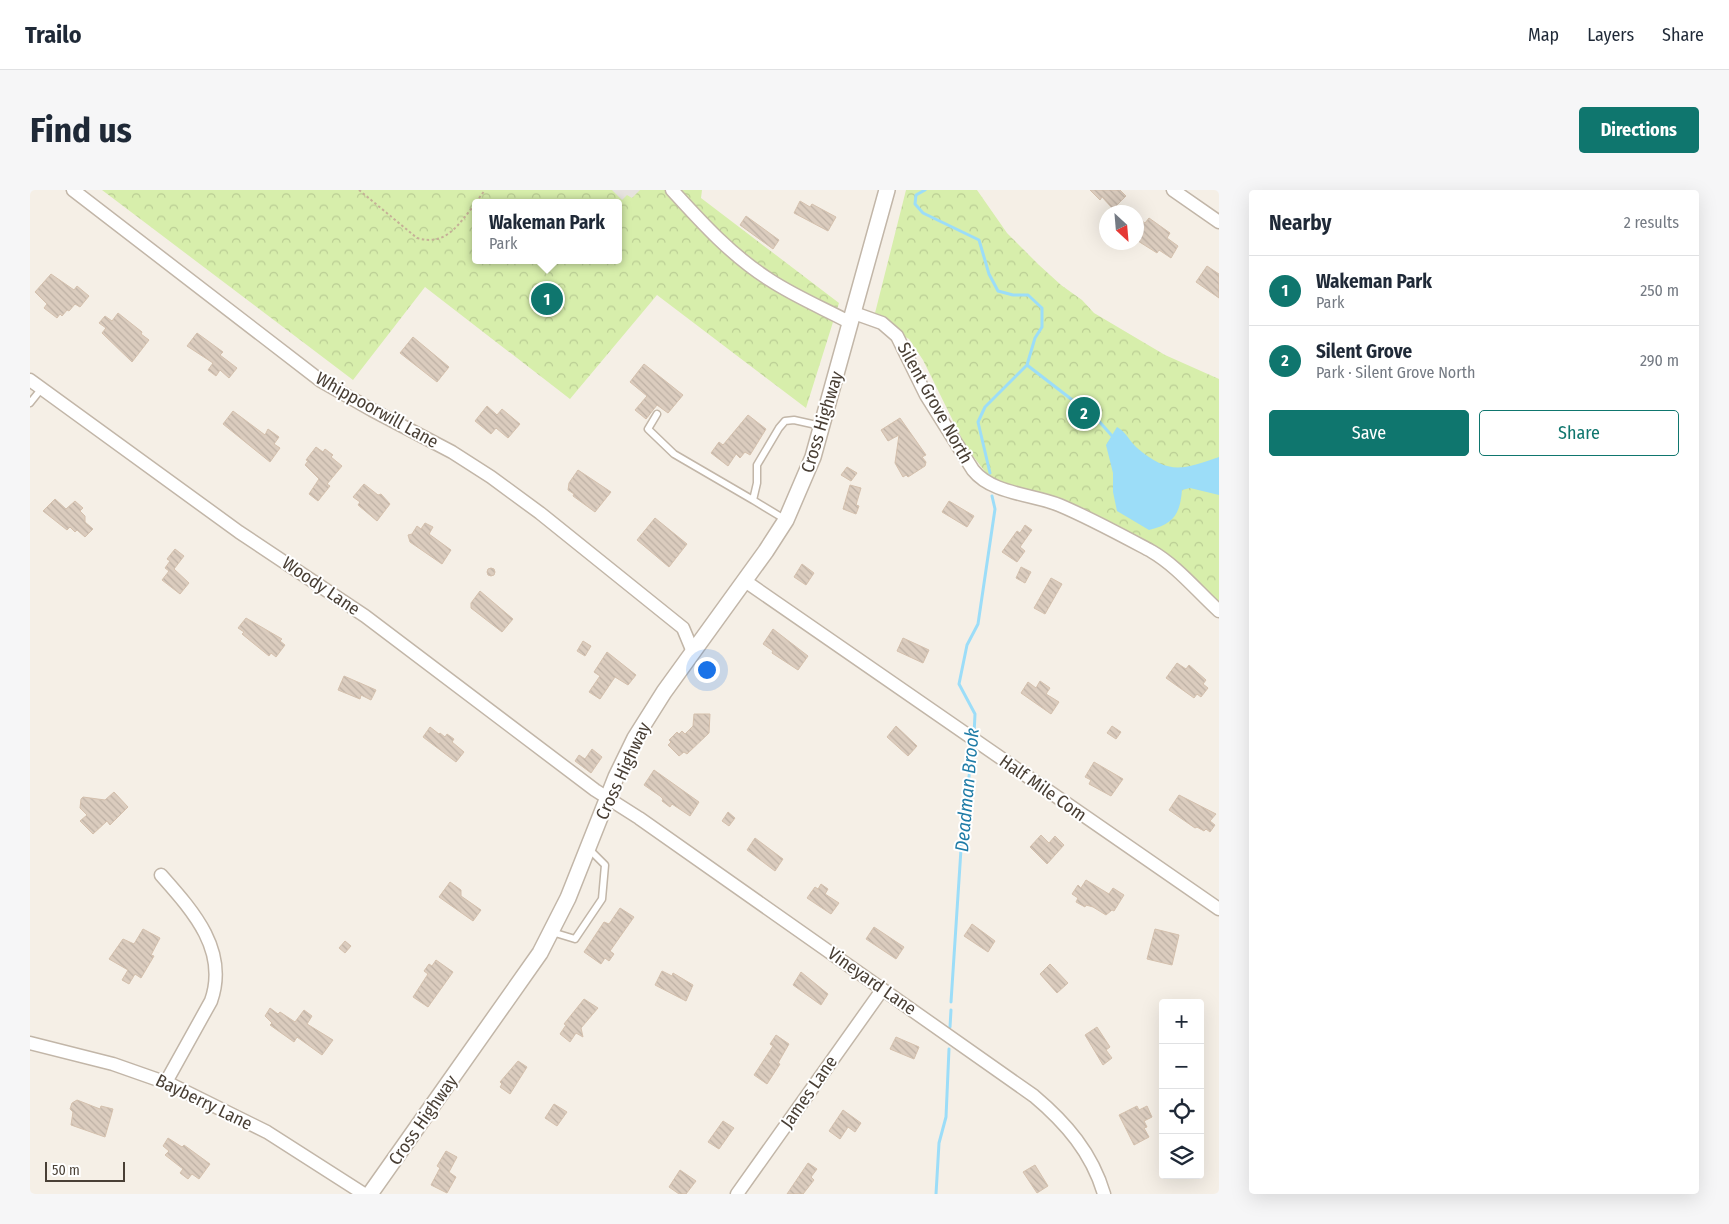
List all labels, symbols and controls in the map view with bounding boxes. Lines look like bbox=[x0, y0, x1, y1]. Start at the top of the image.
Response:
text: Trailo bbox=[25, 21, 82, 49]
text: Map bbox=[1528, 24, 1559, 46]
text: Layers bbox=[1587, 24, 1634, 46]
text: Share bbox=[1662, 24, 1704, 46]
button: Directions bbox=[1579, 107, 1699, 153]
text: Find us bbox=[30, 109, 132, 151]
popup bbox=[472, 199, 622, 264]
north arrow bbox=[1099, 205, 1144, 250]
text: Nearby bbox=[1269, 210, 1331, 236]
text: Wakeman Park bbox=[489, 211, 605, 234]
text: 2 results bbox=[1624, 213, 1679, 232]
text: Park bbox=[489, 234, 517, 253]
text: Wakeman Park bbox=[1316, 270, 1432, 293]
pin: 1 bbox=[531, 280, 563, 318]
text: 1 bbox=[1282, 281, 1288, 300]
text: 250 m bbox=[1640, 281, 1679, 300]
text: Park bbox=[1316, 293, 1344, 312]
street label: Silent Grove North bbox=[893, 339, 977, 467]
text: Silent Grove bbox=[1316, 340, 1412, 363]
text: 2 bbox=[1281, 351, 1289, 370]
text: 290 m bbox=[1640, 351, 1679, 370]
text: Park · Silent Grove North bbox=[1316, 363, 1476, 382]
street label: Whippoorwill Lane bbox=[312, 367, 442, 453]
street label: Cross Highway bbox=[796, 369, 848, 475]
pin: 2 bbox=[1068, 394, 1100, 432]
button: Save bbox=[1269, 410, 1469, 456]
button: Share bbox=[1479, 410, 1679, 456]
street label: Woody Lane bbox=[278, 552, 364, 620]
your location bbox=[694, 657, 720, 683]
street label: Cross Highway bbox=[591, 719, 655, 823]
water label: Deadman Brook bbox=[950, 727, 984, 853]
street label: Half Mile Com bbox=[995, 750, 1091, 826]
street label: Vineyard Lane bbox=[823, 942, 921, 1020]
map controls bbox=[1159, 999, 1204, 1179]
button: + bbox=[1159, 999, 1204, 1044]
button: − bbox=[1159, 1044, 1204, 1089]
street label: James Lane bbox=[776, 1051, 842, 1132]
street label: Bayberry Lane bbox=[152, 1069, 256, 1135]
street label: Cross Highway bbox=[384, 1071, 462, 1169]
button: locate bbox=[1159, 1089, 1204, 1134]
button: layers bbox=[1159, 1134, 1204, 1179]
scale bar bbox=[45, 1159, 125, 1182]
text: 50 m bbox=[52, 1162, 80, 1179]

